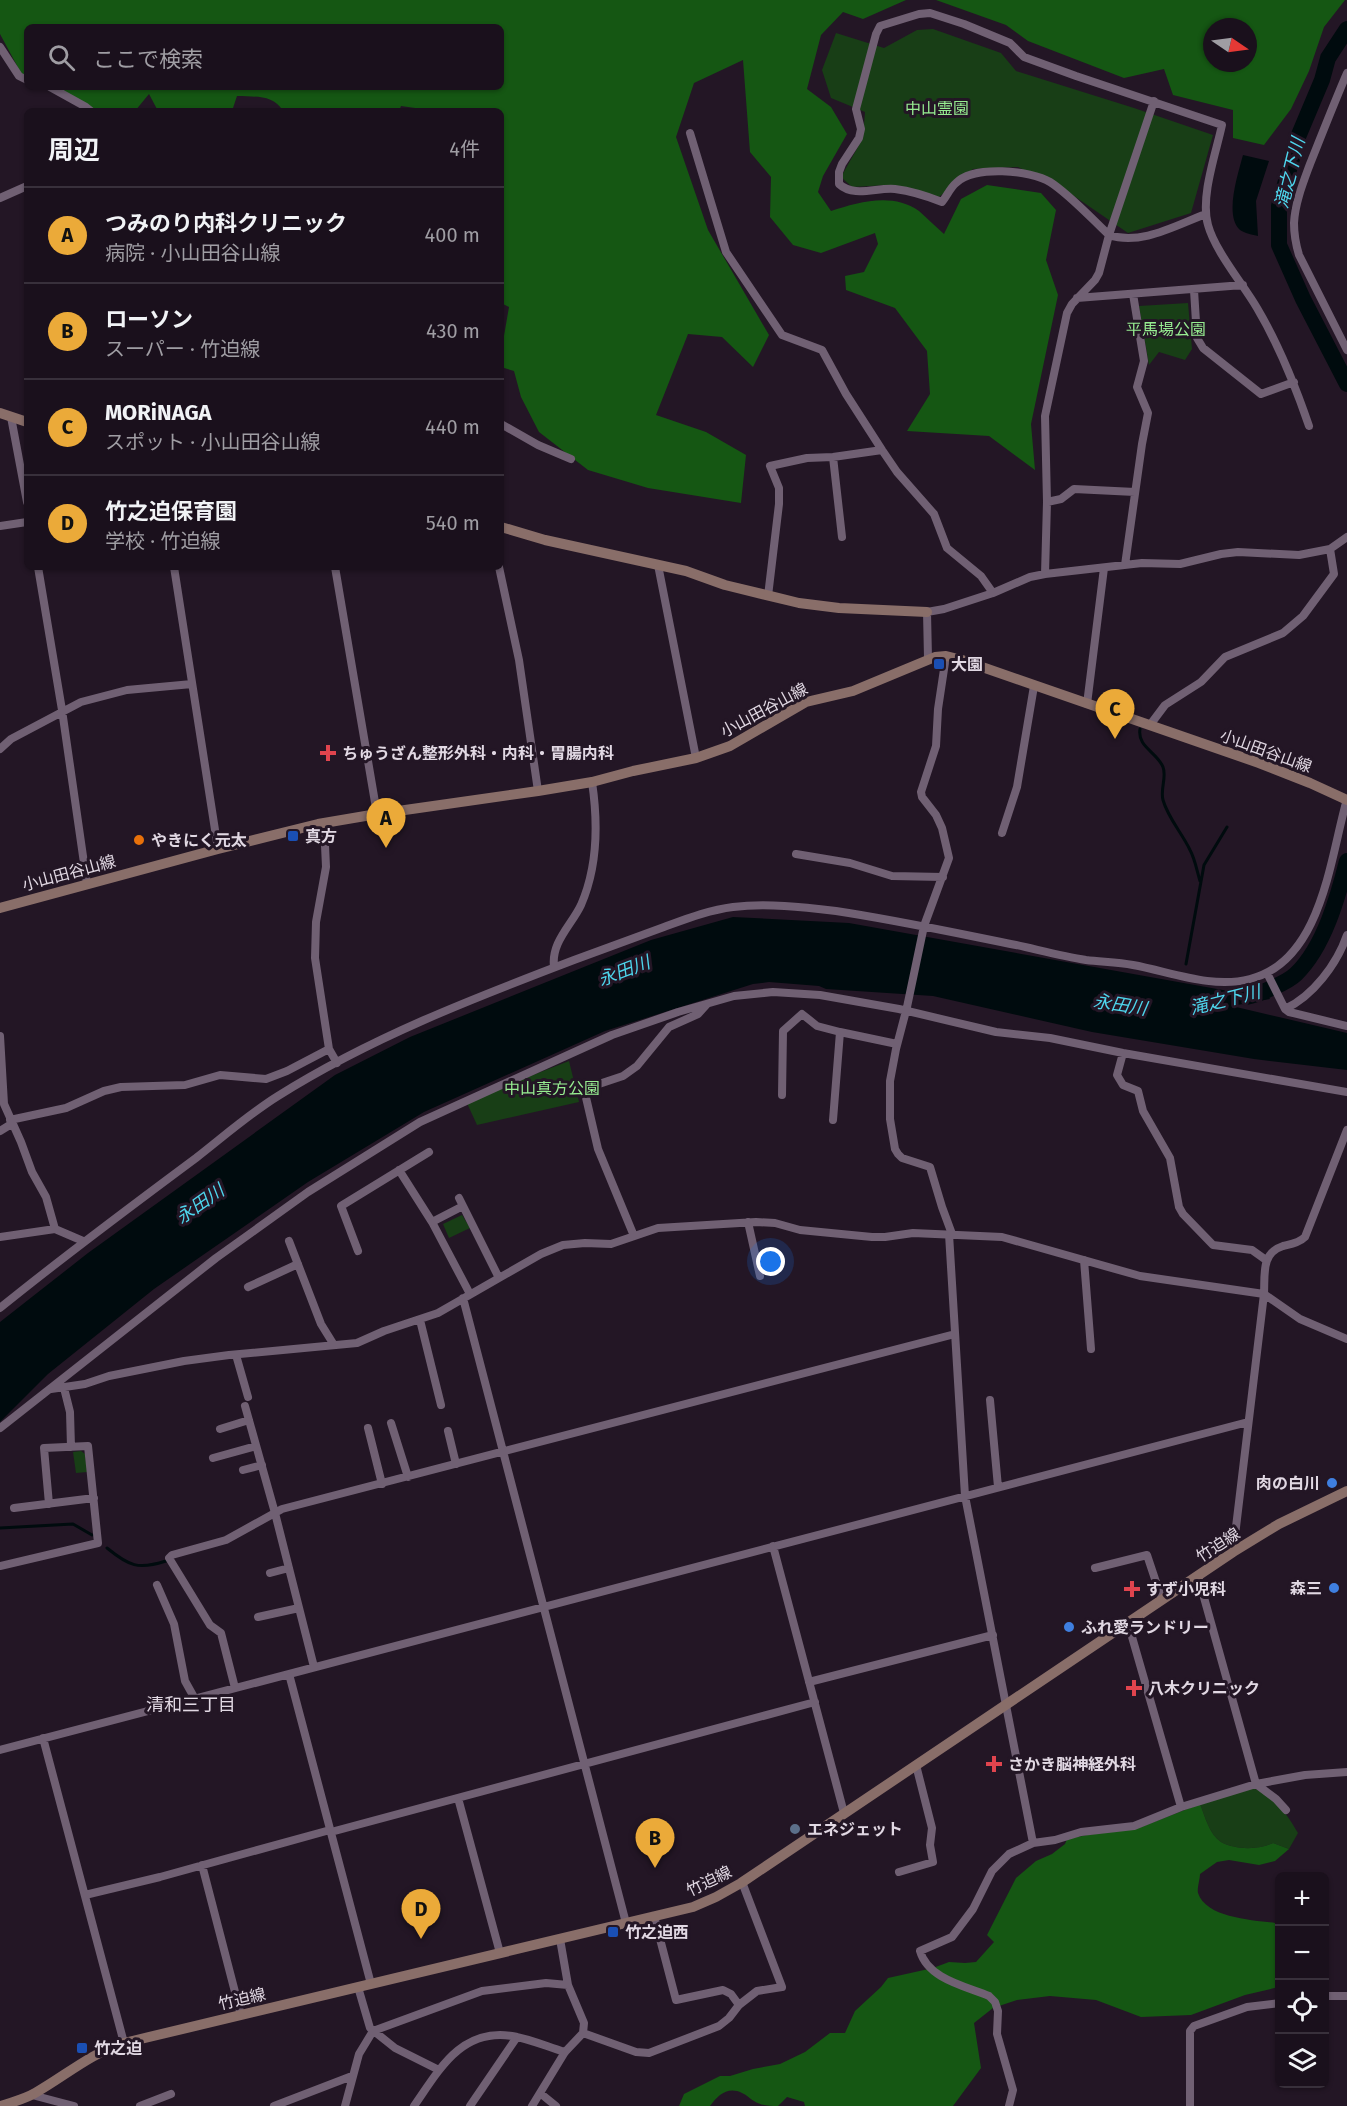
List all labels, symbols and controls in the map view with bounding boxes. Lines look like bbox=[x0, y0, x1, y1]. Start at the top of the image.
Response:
north arrow bbox=[1203, 18, 1257, 72]
search box bbox=[24, 24, 504, 90]
icon: search bbox=[45, 41, 78, 74]
text: ここで検索 bbox=[93, 46, 203, 73]
park label: 中山霊園 bbox=[905, 99, 969, 118]
water label: 滝之下川 bbox=[1271, 133, 1310, 211]
text: 周辺 bbox=[48, 135, 100, 166]
text: 4件 bbox=[449, 137, 480, 161]
text: つみのり内科クリニック bbox=[105, 210, 347, 237]
text: A bbox=[62, 223, 73, 247]
text: 400 m bbox=[425, 223, 480, 247]
text: 病院 · 小山田谷山線 bbox=[105, 241, 280, 265]
text: ローソン bbox=[105, 306, 193, 333]
text: B bbox=[61, 319, 74, 343]
text: 430 m bbox=[426, 319, 480, 343]
park label: 平馬場公園 bbox=[1126, 320, 1206, 339]
text: スーパー · 竹迫線 bbox=[105, 337, 260, 361]
text: MORiNAGA bbox=[105, 399, 212, 426]
text: C bbox=[62, 415, 73, 439]
text: 440 m bbox=[425, 415, 480, 439]
text: スポット · 小山田谷山線 bbox=[105, 430, 320, 454]
text: 竹之迫保育園 bbox=[105, 498, 237, 525]
text: D bbox=[61, 511, 74, 535]
text: 540 m bbox=[426, 511, 480, 535]
text: 学校 · 竹迫線 bbox=[105, 529, 220, 553]
place label: 大園 bbox=[951, 655, 983, 674]
marker: 大園 bbox=[932, 657, 946, 671]
street label: 小山田谷山線 bbox=[717, 679, 811, 741]
pin: C bbox=[1096, 690, 1134, 739]
street label: 小山田谷山線 bbox=[1218, 726, 1314, 776]
marker: ちゅうざん整形外科・内科・胃腸内科 bbox=[319, 744, 337, 762]
place label: ちゅうざん整形外科・内科・胃腸内科 bbox=[342, 744, 614, 763]
pin: A bbox=[366, 798, 406, 848]
place label: 真方 bbox=[305, 827, 337, 846]
marker: 真方 bbox=[286, 829, 300, 843]
place label: やきにく元太 bbox=[151, 831, 247, 850]
marker: やきにく元太 bbox=[132, 833, 146, 847]
street label: 小山田谷山線 bbox=[20, 851, 118, 895]
water label: 永田川 bbox=[595, 950, 655, 991]
water label: 滝之下川 bbox=[1187, 980, 1265, 1019]
water label: 永田川 bbox=[1092, 990, 1150, 1020]
park label: 中山真方公園 bbox=[504, 1079, 600, 1098]
water label: 永田川 bbox=[172, 1178, 230, 1228]
your location bbox=[756, 1247, 785, 1276]
place label: 肉の白川 bbox=[1256, 1474, 1320, 1493]
marker: 肉の白川 bbox=[1325, 1476, 1339, 1490]
street label: 竹迫線 bbox=[1193, 1524, 1243, 1566]
place label: 森三 bbox=[1290, 1579, 1322, 1598]
marker: すず小児科 bbox=[1123, 1580, 1141, 1598]
place label: すず小児科 bbox=[1146, 1580, 1226, 1599]
marker: 森三 bbox=[1327, 1581, 1341, 1595]
place label: ふれ愛ランドリー bbox=[1081, 1618, 1209, 1637]
marker: ふれ愛ランドリー bbox=[1062, 1620, 1076, 1634]
marker: 八木クリニック bbox=[1125, 1679, 1143, 1697]
place label: 八木クリニック bbox=[1148, 1679, 1260, 1698]
district label: 清和三丁目 bbox=[146, 1694, 236, 1716]
marker: さかき脳神経外科 bbox=[985, 1755, 1003, 1773]
place label: さかき脳神経外科 bbox=[1008, 1755, 1136, 1774]
pin: B bbox=[636, 1818, 674, 1868]
place label: エネジェット bbox=[807, 1820, 903, 1839]
marker: エネジェット bbox=[788, 1822, 802, 1836]
street label: 竹迫線 bbox=[683, 1862, 735, 1900]
map controls bbox=[1275, 1872, 1329, 2088]
button: + bbox=[1275, 1872, 1329, 1926]
pin: D bbox=[402, 1890, 440, 1939]
place label: 竹之迫西 bbox=[625, 1923, 689, 1942]
marker: 竹之迫西 bbox=[606, 1925, 620, 1939]
button: − bbox=[1275, 1926, 1329, 1980]
button: locate bbox=[1275, 1980, 1329, 2034]
street label: 竹迫線 bbox=[216, 1984, 268, 2014]
button: layers bbox=[1275, 2034, 1329, 2088]
place label: 竹之迫 bbox=[94, 2039, 142, 2058]
marker: 竹之迫 bbox=[75, 2041, 89, 2055]

